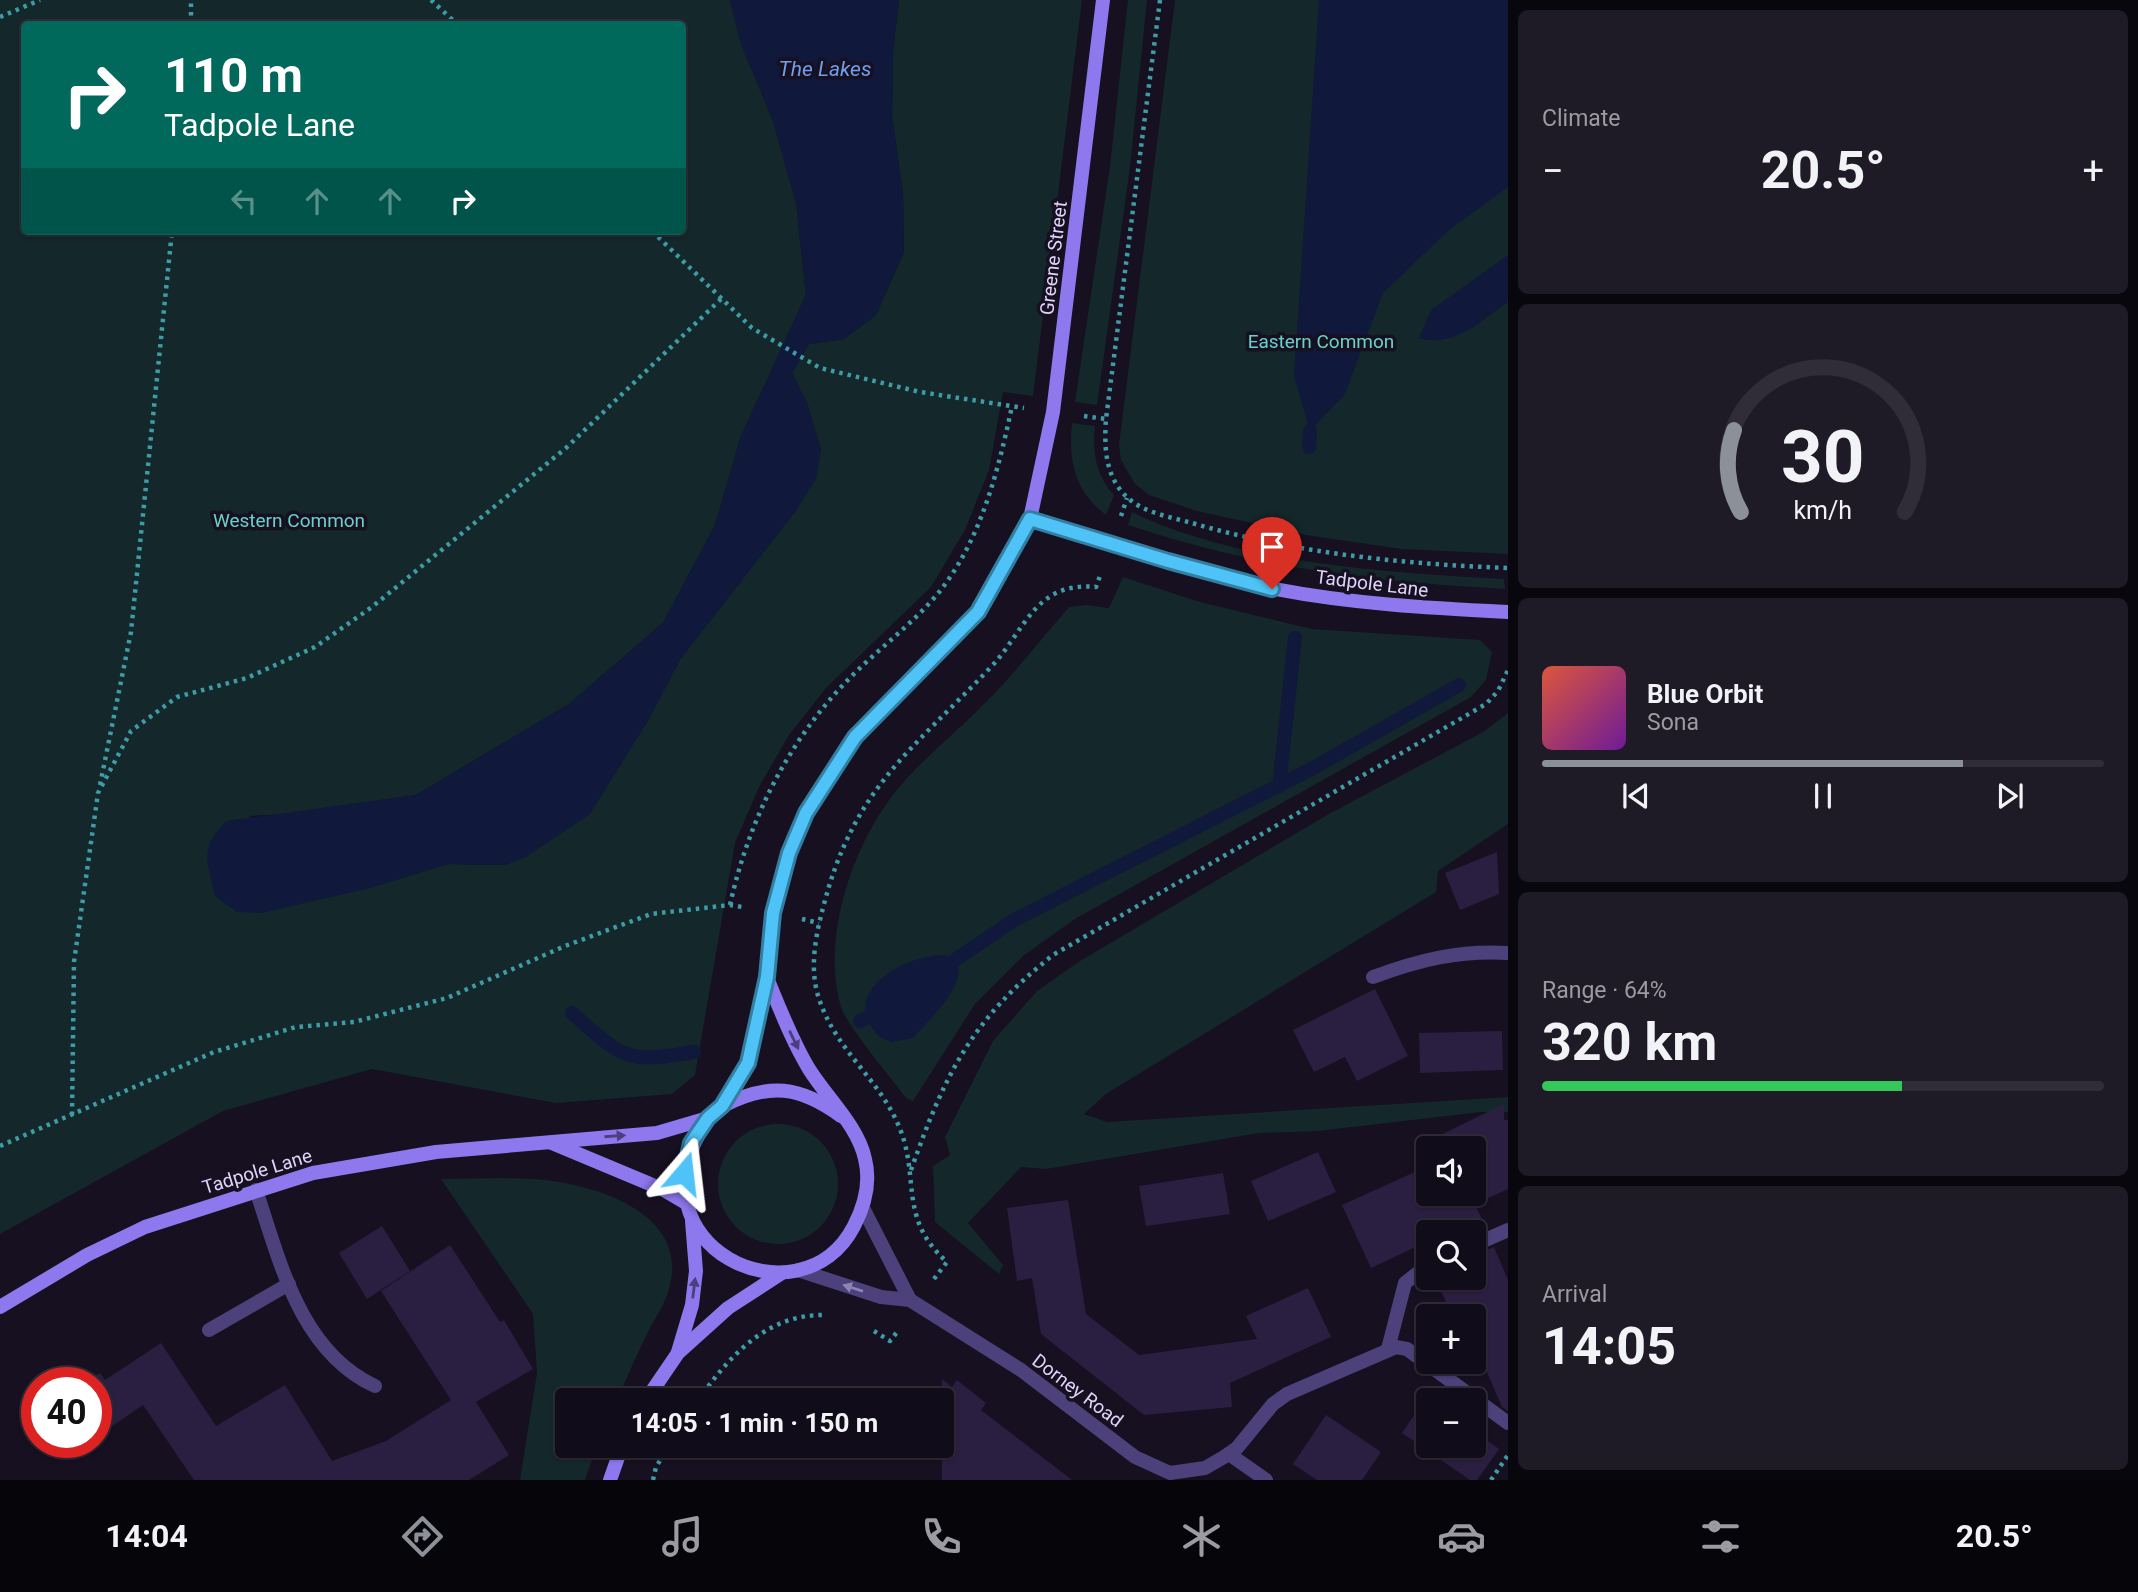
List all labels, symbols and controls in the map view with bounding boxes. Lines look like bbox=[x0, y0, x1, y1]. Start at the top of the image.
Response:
text: 110 m bbox=[164, 47, 303, 104]
icon: right bbox=[49, 49, 140, 140]
water label: The Lakes bbox=[779, 57, 871, 81]
text: Climate bbox=[1542, 105, 1621, 132]
text: Tadpole Lane bbox=[164, 106, 355, 144]
text: 20.5° bbox=[1761, 140, 1886, 201]
text: − bbox=[1542, 149, 1564, 193]
text: + bbox=[2082, 149, 2104, 193]
icon: left bbox=[225, 182, 263, 220]
icon: ahead bbox=[298, 182, 336, 220]
icon: ahead bbox=[371, 182, 409, 220]
icon: right bbox=[444, 182, 482, 220]
street label: Greene Street bbox=[1035, 200, 1072, 316]
park label: Eastern Common bbox=[1248, 330, 1394, 353]
text: 30 bbox=[1781, 414, 1865, 500]
text: km/h bbox=[1794, 496, 1852, 525]
park label: Western Common bbox=[213, 509, 365, 532]
pin bbox=[1242, 517, 1302, 589]
icon: arrive bbox=[1253, 528, 1291, 566]
street label: Tadpole Lane bbox=[1314, 565, 1430, 602]
text: Blue Orbit bbox=[1647, 679, 1763, 709]
text: Sona bbox=[1647, 709, 1699, 736]
icon: previous bbox=[1617, 777, 1655, 815]
icon: pause bbox=[1804, 777, 1842, 815]
icon: next bbox=[1991, 777, 2029, 815]
text: Range · 64% bbox=[1542, 977, 1667, 1004]
text: 320 km bbox=[1542, 1012, 1717, 1073]
one-way arrow bbox=[788, 1030, 800, 1050]
one-way arrow bbox=[604, 1130, 626, 1141]
position arrow bbox=[647, 1136, 721, 1210]
map controls bbox=[1416, 1136, 1486, 1458]
button: sound bbox=[1416, 1136, 1486, 1206]
street label: Tadpole Lane bbox=[200, 1144, 315, 1199]
button: search bbox=[1416, 1220, 1486, 1290]
one-way arrow bbox=[689, 1276, 700, 1298]
text: Arrival bbox=[1542, 1281, 1607, 1308]
one-way arrow bbox=[843, 1282, 864, 1293]
button: + bbox=[1416, 1304, 1486, 1374]
text: 14:05 bbox=[1542, 1316, 1676, 1377]
street label: Dorney Road bbox=[1028, 1349, 1128, 1432]
speed limit sign: 40 bbox=[21, 1367, 112, 1458]
button: − bbox=[1416, 1388, 1486, 1458]
text: 14:05 · 1 min · 150 m bbox=[631, 1408, 878, 1438]
icon: directions bbox=[398, 1512, 447, 1561]
icon: music bbox=[658, 1512, 707, 1561]
icon: phone bbox=[917, 1512, 966, 1561]
icon: climate bbox=[1177, 1512, 1226, 1561]
icon: car bbox=[1437, 1512, 1486, 1561]
icon: filters bbox=[1696, 1512, 1745, 1561]
text: 14:04 bbox=[105, 1517, 188, 1555]
text: 20.5° bbox=[1956, 1517, 2033, 1555]

